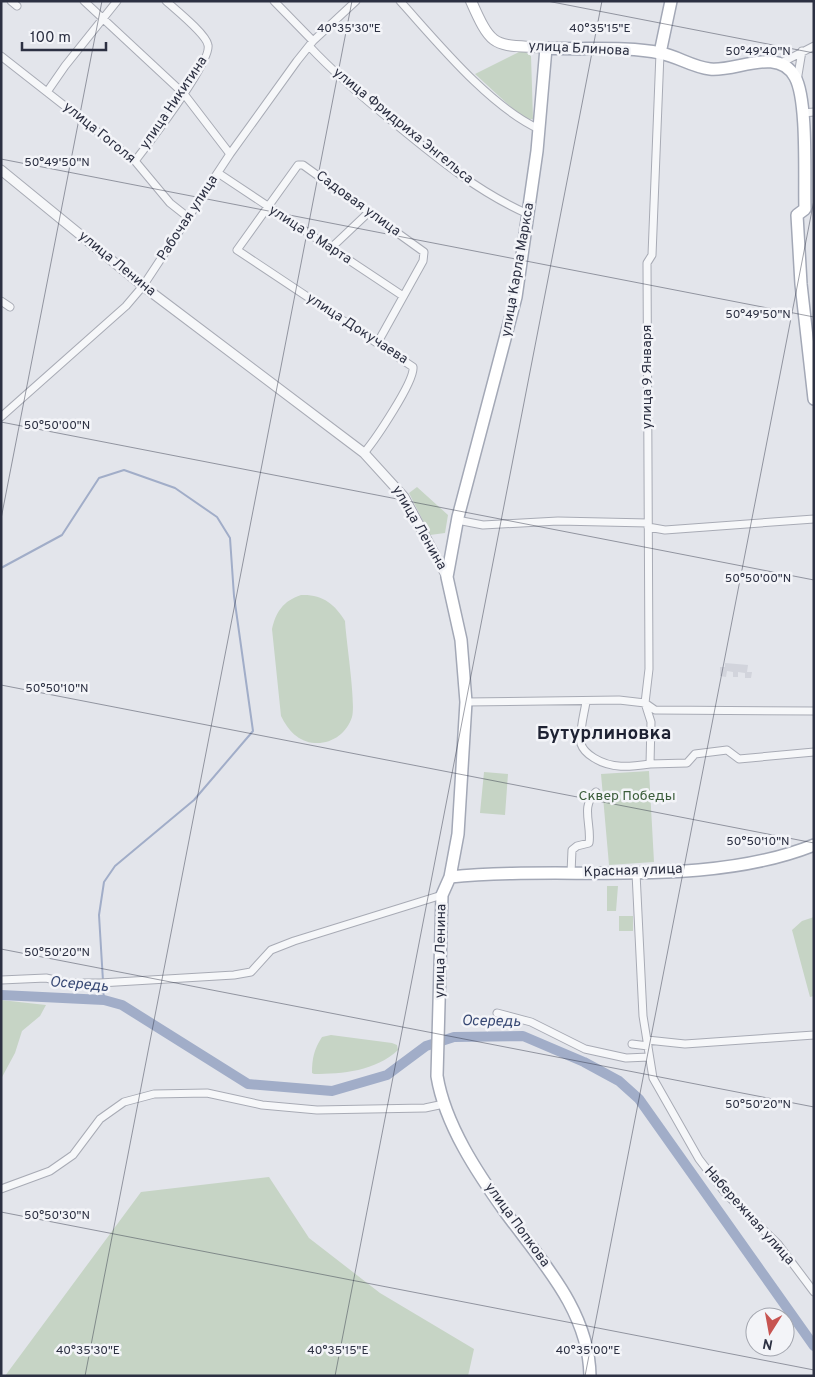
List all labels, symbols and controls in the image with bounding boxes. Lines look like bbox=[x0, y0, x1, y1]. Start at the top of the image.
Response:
scale bar bbox=[22, 20, 106, 52]
text: 40°35'30"E bbox=[317, 21, 381, 37]
text: 40°35'15"E bbox=[569, 21, 631, 37]
text: 100 m bbox=[30, 29, 71, 48]
street label: улица Блинова bbox=[528, 38, 630, 60]
text: 50°49'40"N bbox=[725, 44, 791, 60]
street label: улица Никитина bbox=[137, 53, 211, 153]
street label: улица Фридриха Энгельса bbox=[329, 64, 477, 188]
street label: улица Гоголя bbox=[59, 99, 139, 167]
text: 50°49'50"N bbox=[24, 155, 90, 171]
street label: Садовая улица bbox=[312, 168, 404, 240]
street label: Рабочая улица bbox=[154, 172, 222, 264]
street label: улица 8 Марта bbox=[265, 202, 355, 268]
street label: улица Карла Маркса bbox=[498, 202, 538, 338]
street label: улица Ленина bbox=[75, 228, 159, 300]
street label: улица Докучаева bbox=[303, 290, 411, 368]
text: 50°49'50"N bbox=[725, 307, 791, 323]
street label: улица 9 Января bbox=[639, 325, 656, 429]
text: 50°50'00"N bbox=[24, 418, 90, 434]
street label: улица Ленина bbox=[388, 483, 450, 573]
text: 50°50'00"N bbox=[725, 571, 791, 587]
text: 50°50'10"N bbox=[25, 681, 89, 697]
district label: Бутурлиновка bbox=[537, 722, 671, 746]
park label: Сквер Победы bbox=[578, 788, 676, 805]
text: 50°50'10"N bbox=[726, 834, 790, 850]
street label: Красная улица bbox=[583, 861, 683, 881]
street label: улица Ленина bbox=[432, 904, 450, 998]
text: 50°50'20"N bbox=[24, 945, 90, 961]
water label: Осередь bbox=[49, 973, 109, 997]
water label: Осередь bbox=[461, 1012, 521, 1032]
text: 50°50'20"N bbox=[725, 1097, 791, 1113]
street label: Набережная улица bbox=[700, 1163, 798, 1269]
street label: улица Попкова bbox=[481, 1179, 553, 1271]
text: 50°50'30"N bbox=[24, 1208, 90, 1224]
north arrow bbox=[745, 1307, 795, 1357]
text: N bbox=[761, 1334, 774, 1353]
text: 40°35'30"E bbox=[56, 1343, 120, 1359]
text: 40°35'15"E bbox=[307, 1343, 369, 1359]
text: 40°35'00"E bbox=[556, 1343, 620, 1359]

